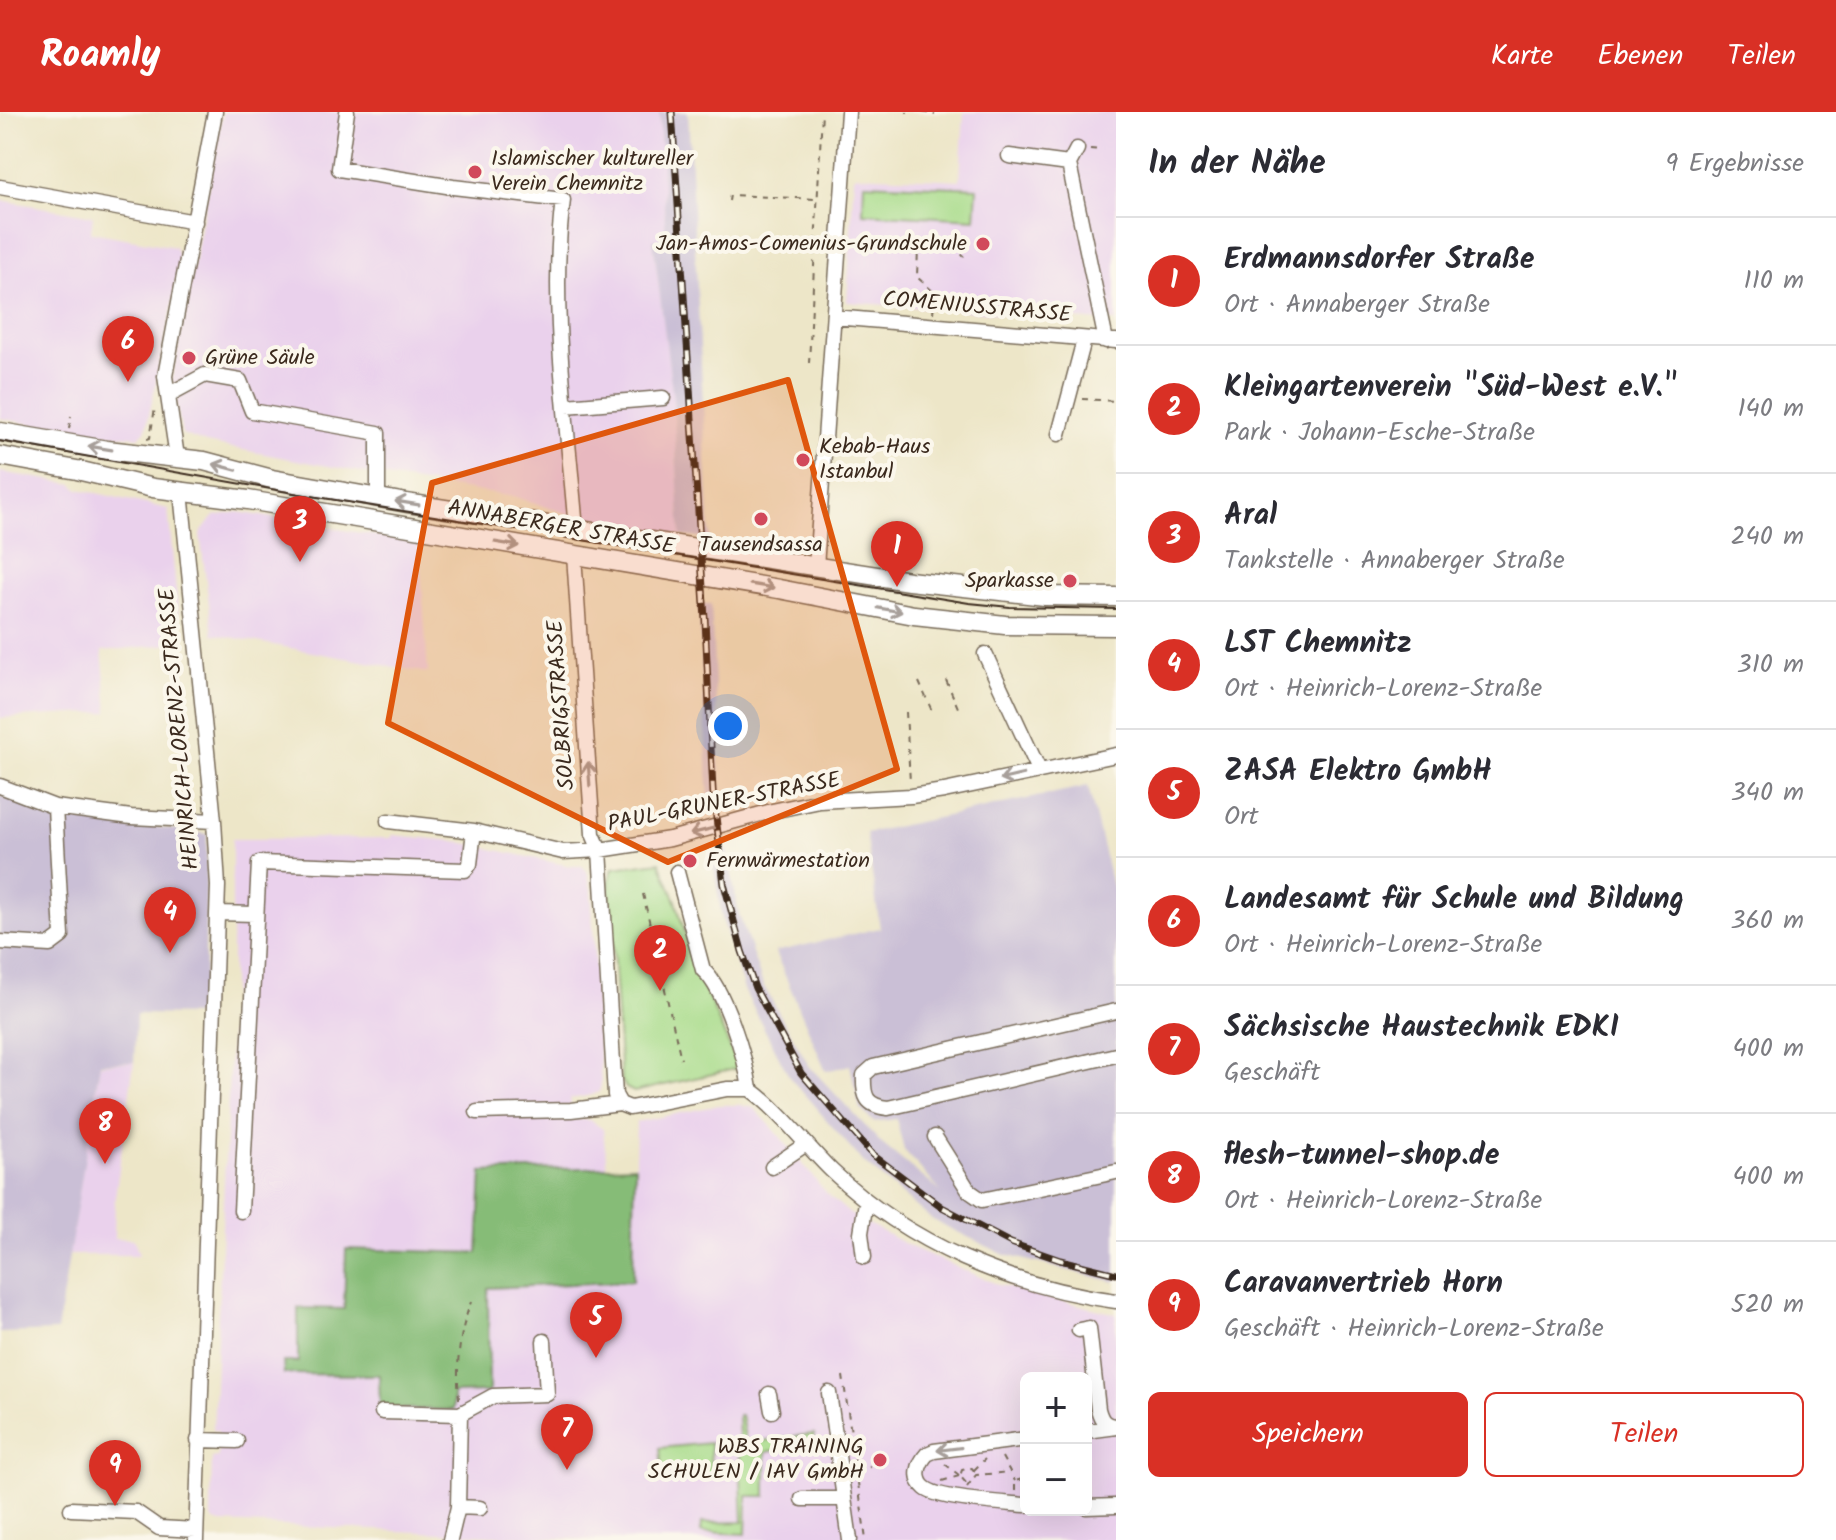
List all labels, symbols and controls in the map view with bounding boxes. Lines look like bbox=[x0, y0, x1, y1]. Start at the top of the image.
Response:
text: Roamly bbox=[40, 26, 161, 86]
text: Karte bbox=[1491, 34, 1553, 79]
text: Ebenen bbox=[1597, 34, 1683, 79]
text: Teilen bbox=[1727, 34, 1796, 79]
text: In der Nähe bbox=[1148, 137, 1326, 191]
place label: Islamischer kultureller Verein Chemnitz bbox=[491, 142, 695, 202]
text: 9 Ergebnisse bbox=[1665, 143, 1804, 185]
marker: Islamischer kultureller Verein Chemnitz bbox=[466, 163, 484, 181]
place label: Jan-Amos-Comenius-Grundschule bbox=[656, 227, 967, 262]
marker: Jan-Amos-Comenius-Grundschule bbox=[974, 235, 992, 253]
text: Erdmannsdorfer Straße bbox=[1224, 236, 1534, 284]
text: 1 bbox=[1170, 260, 1178, 302]
text: 110 m bbox=[1744, 260, 1804, 302]
street label: COMENIUSSTRASSE bbox=[881, 282, 1074, 334]
text: Ort · Annaberger Straße bbox=[1224, 284, 1490, 326]
pin: 6 bbox=[102, 316, 154, 382]
place label: Grüne Säule bbox=[205, 341, 315, 376]
marker: Grüne Säule bbox=[180, 349, 198, 367]
text: Kleingartenverein "Süd-West e.V." bbox=[1224, 364, 1677, 412]
text: 2 bbox=[1166, 388, 1182, 430]
text: 140 m bbox=[1737, 388, 1804, 430]
text: Park · Johann-Esche-Straße bbox=[1224, 412, 1535, 454]
place label: Kebab-Haus Istanbul bbox=[819, 430, 931, 490]
one-way arrow bbox=[87, 440, 113, 455]
marker: Kebab-Haus Istanbul bbox=[794, 451, 812, 469]
one-way arrow bbox=[212, 458, 238, 473]
street label: ANNABERGER STRASSE bbox=[445, 491, 678, 565]
text: Aral bbox=[1224, 492, 1277, 540]
one-way arrow bbox=[395, 495, 421, 510]
pin: 3 bbox=[274, 496, 326, 562]
marker: Tausendsassa bbox=[752, 510, 770, 528]
text: 3 bbox=[1167, 516, 1181, 558]
text: 240 m bbox=[1730, 516, 1804, 558]
pin: 1 bbox=[871, 521, 923, 587]
place label: Tausendsassa bbox=[699, 528, 823, 563]
one-way arrow bbox=[494, 537, 519, 552]
text: Tankstelle · Annaberger Straße bbox=[1224, 540, 1565, 582]
place label: Sparkasse bbox=[965, 564, 1054, 599]
marker: Sparkasse bbox=[1061, 572, 1079, 590]
one-way arrow bbox=[749, 580, 775, 595]
street label: HEINRICH-LORENZ-STRASSE bbox=[150, 586, 210, 871]
one-way arrow bbox=[877, 604, 902, 619]
street label: SOLBRIGSTRASSE bbox=[539, 618, 585, 791]
text: LST Chemnitz bbox=[1224, 620, 1412, 668]
text: 4 bbox=[1167, 644, 1181, 686]
text: 310 m bbox=[1737, 644, 1804, 686]
text: Ort · Heinrich-Lorenz-Straße bbox=[1224, 668, 1542, 710]
your location bbox=[708, 706, 748, 746]
text: ZASA Elektro GmbH bbox=[1224, 748, 1492, 796]
one-way arrow bbox=[581, 761, 596, 788]
street label: PAUL-GRUNER-STRASSE bbox=[605, 763, 845, 843]
one-way arrow bbox=[1000, 770, 1026, 785]
text: 5 bbox=[1167, 772, 1181, 814]
text: 340 m bbox=[1731, 772, 1804, 814]
text: Ort bbox=[1224, 796, 1259, 838]
one-way arrow bbox=[690, 825, 716, 840]
place label: Fernwärmestation bbox=[706, 844, 870, 879]
marker: Fernwärmestation bbox=[681, 852, 699, 870]
text: Landesamt für Schule und Bildung bbox=[1224, 876, 1684, 924]
pin: 4 bbox=[144, 887, 196, 953]
text: 6 bbox=[1167, 900, 1181, 942]
text: 360 m bbox=[1731, 900, 1804, 942]
text: Ort · Heinrich-Lorenz-Straße bbox=[1224, 924, 1542, 966]
pin: 2 bbox=[634, 925, 686, 991]
text: Sächsische Haustechnik EDKI bbox=[1224, 1004, 1619, 1052]
text: 7 bbox=[1168, 1028, 1180, 1070]
text: 400 m bbox=[1733, 1028, 1804, 1070]
text: Geschäft bbox=[1224, 1052, 1320, 1094]
pin: 8 bbox=[79, 1098, 131, 1164]
text: flesh-tunnel-shop.de bbox=[1224, 1132, 1499, 1180]
text: 8 bbox=[1166, 1156, 1182, 1198]
text: 400 m bbox=[1733, 1156, 1804, 1198]
text: Ort · Heinrich-Lorenz-Straße bbox=[1224, 1180, 1542, 1222]
text: Caravanvertrieb Horn bbox=[1224, 1260, 1503, 1308]
text: 9 bbox=[1167, 1284, 1181, 1326]
text: 520 m bbox=[1731, 1284, 1804, 1326]
pin: 5 bbox=[570, 1292, 622, 1358]
text: Geschäft · Heinrich-Lorenz-Straße bbox=[1224, 1308, 1604, 1350]
map controls bbox=[1020, 1372, 1092, 1516]
button: + bbox=[1020, 1372, 1092, 1444]
button: Speichern bbox=[1148, 1392, 1468, 1477]
button: Teilen bbox=[1484, 1392, 1804, 1477]
pin: 7 bbox=[541, 1404, 593, 1470]
place label: WBS TRAINING SCHULEN / IAV GmbH bbox=[648, 1430, 864, 1490]
pin: 9 bbox=[89, 1440, 141, 1506]
one-way arrow bbox=[936, 1442, 963, 1457]
button: − bbox=[1020, 1444, 1092, 1516]
marker: WBS TRAINING SCHULEN / IAV GmbH bbox=[871, 1451, 889, 1469]

